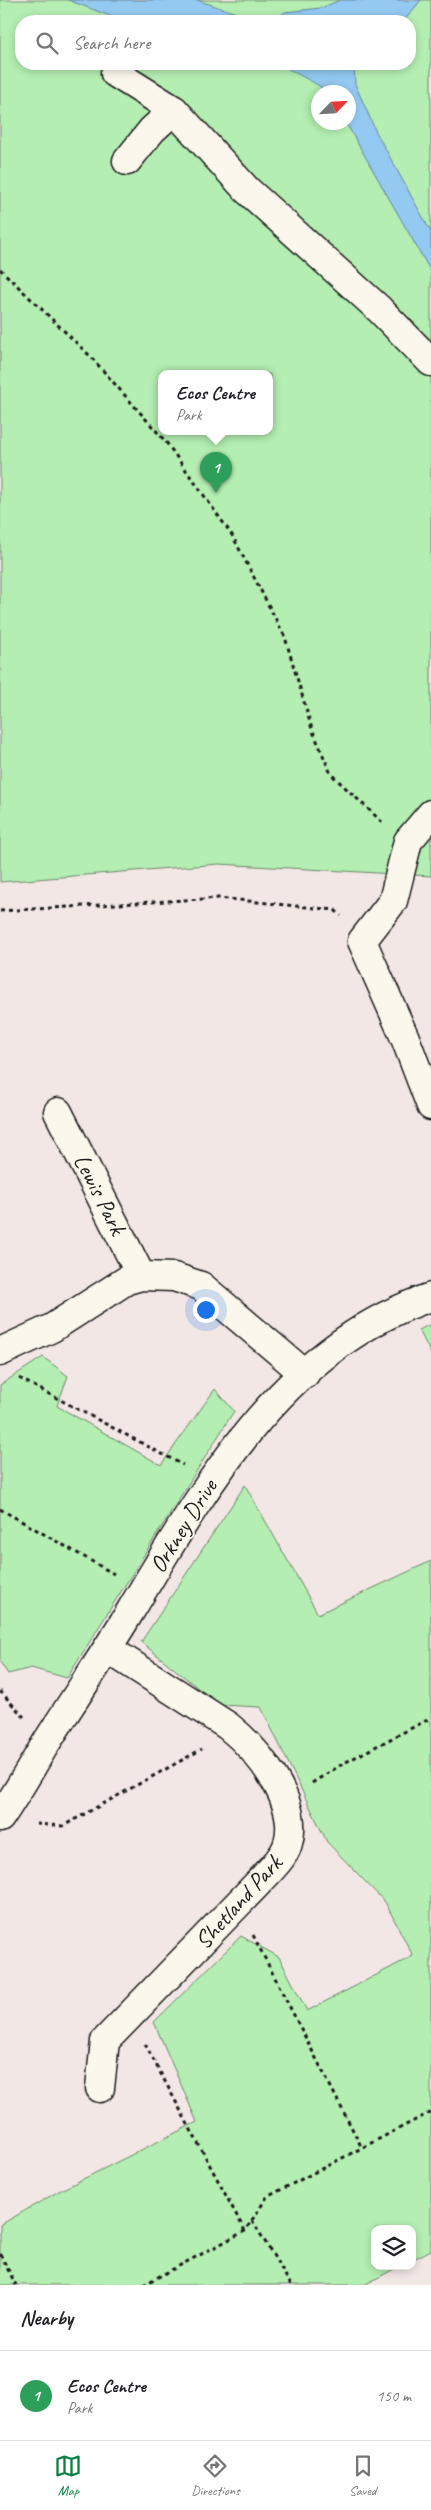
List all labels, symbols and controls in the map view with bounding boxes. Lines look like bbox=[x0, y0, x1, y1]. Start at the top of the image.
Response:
search box bbox=[15, 15, 416, 70]
icon: search bbox=[33, 29, 61, 57]
text: Search here bbox=[73, 31, 150, 55]
north arrow bbox=[311, 85, 356, 130]
popup bbox=[158, 370, 273, 435]
text: Ecos Centre bbox=[176, 381, 255, 405]
text: Park bbox=[176, 405, 201, 425]
pin: 1 bbox=[200, 452, 232, 493]
street label: Lewis Park bbox=[67, 1149, 134, 1241]
your location bbox=[193, 1297, 219, 1323]
street label: Orkney Drive bbox=[143, 1472, 225, 1578]
street label: Shetland Park bbox=[188, 1847, 290, 1955]
map controls bbox=[371, 2225, 416, 2270]
button: layers bbox=[371, 2225, 416, 2270]
text: Nearby bbox=[20, 2305, 73, 2331]
text: Ecos Centre bbox=[67, 2374, 146, 2398]
text: 1 bbox=[32, 2386, 40, 2406]
text: 150 m bbox=[377, 2386, 411, 2406]
text: Park bbox=[67, 2398, 92, 2418]
tab: Map bbox=[54, 2452, 82, 2499]
tab: Directions bbox=[191, 2452, 240, 2499]
tab: Saved bbox=[349, 2452, 377, 2499]

